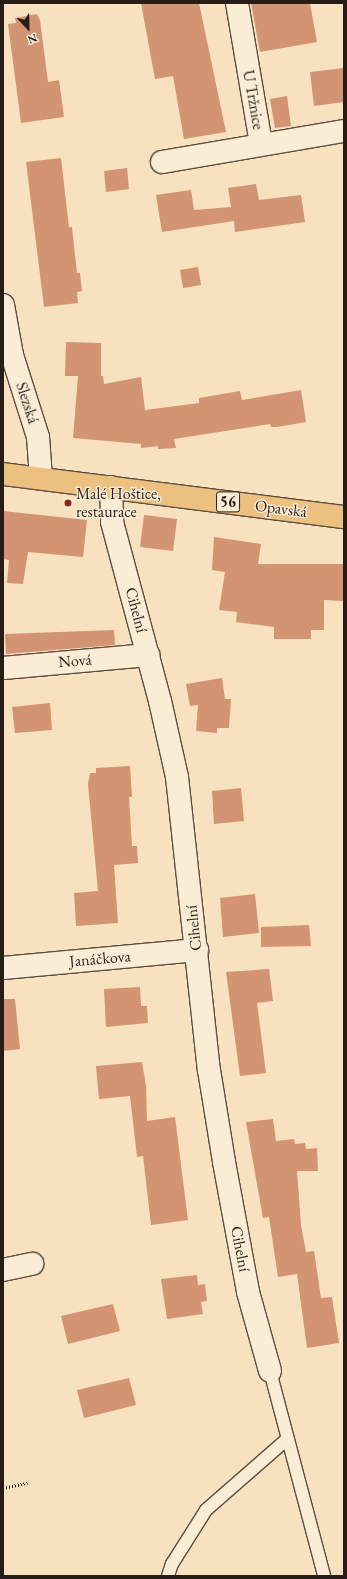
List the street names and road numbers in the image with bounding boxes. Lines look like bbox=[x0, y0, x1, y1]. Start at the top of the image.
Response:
street label: U Tržnice bbox=[238, 69, 268, 131]
street label: Slezská bbox=[11, 380, 43, 426]
road number: 56 bbox=[216, 489, 240, 515]
street label: Opavská bbox=[254, 496, 308, 522]
street label: Cihelní bbox=[121, 585, 151, 635]
street label: Nová bbox=[57, 650, 93, 672]
street label: Cihelní bbox=[182, 904, 206, 952]
street label: Janáčkova bbox=[69, 947, 131, 971]
street label: Cihelní bbox=[226, 1225, 254, 1273]

